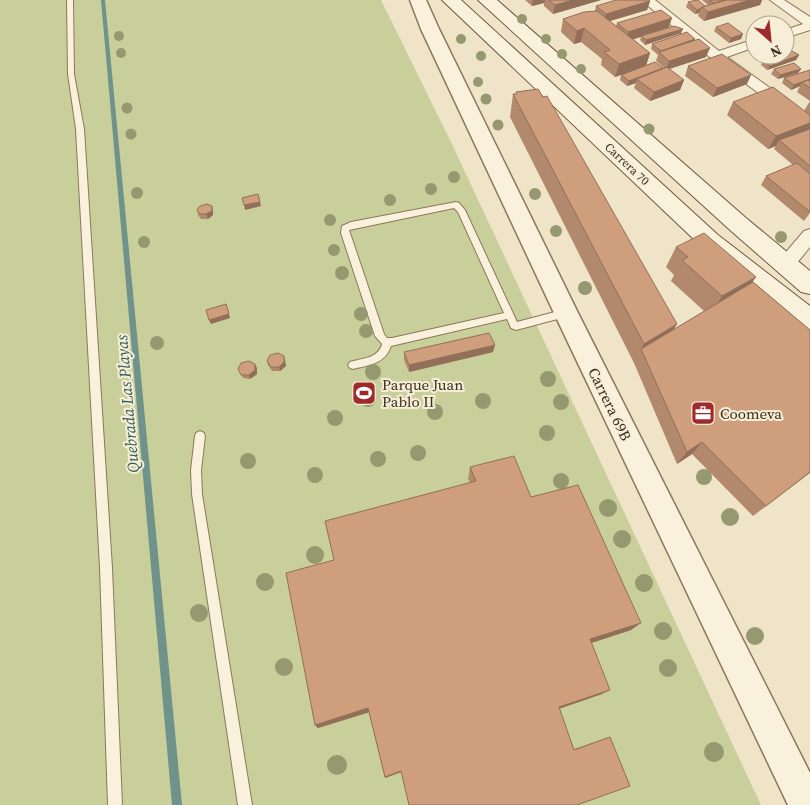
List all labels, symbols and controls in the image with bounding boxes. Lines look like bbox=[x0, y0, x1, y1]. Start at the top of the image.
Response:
north arrow bbox=[745, 15, 795, 65]
text: N bbox=[767, 40, 785, 63]
street label: Carrera 70 bbox=[601, 139, 653, 189]
water label: Quebrada Las Playas bbox=[110, 334, 144, 474]
street label: Carrera 69B bbox=[583, 364, 637, 444]
place label: Parque Juan Pablo II bbox=[382, 374, 463, 412]
sports icon: Parque Juan Pablo II bbox=[351, 380, 377, 406]
office icon: Coomeva bbox=[690, 400, 716, 426]
place label: Coomeva bbox=[720, 403, 782, 424]

